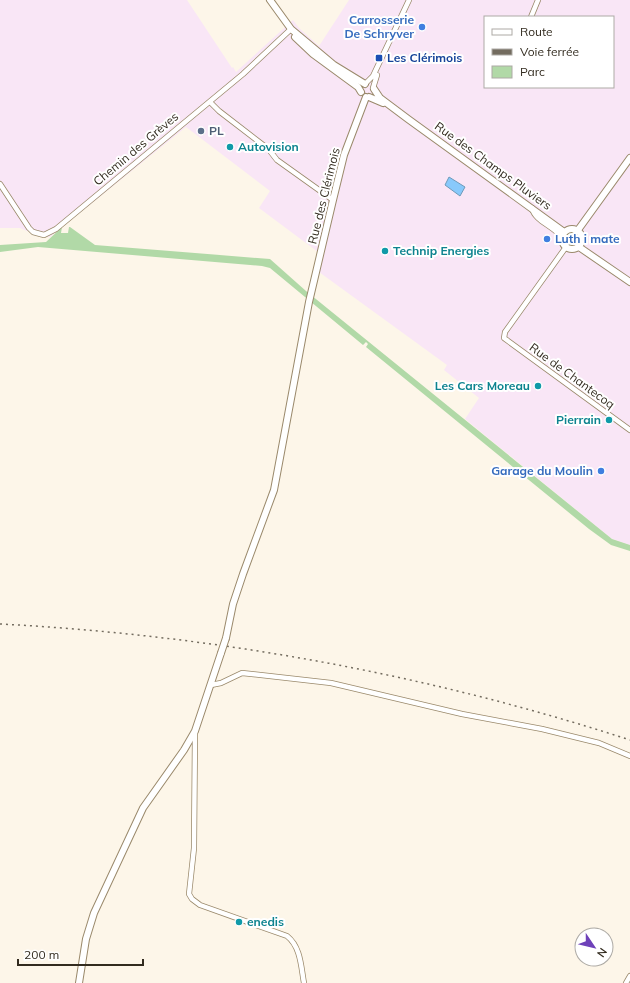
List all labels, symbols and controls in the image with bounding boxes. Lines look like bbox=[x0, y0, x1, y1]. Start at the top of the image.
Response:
place label: Carrosserie De Schryver bbox=[344, 12, 414, 41]
legend bbox=[484, 16, 614, 88]
marker: Carrosserie De Schryver bbox=[417, 22, 427, 32]
text: Route bbox=[520, 24, 553, 39]
text: Voie ferrée bbox=[520, 44, 579, 59]
place label: Les Clérimois bbox=[387, 50, 462, 65]
marker: Les Clérimois bbox=[374, 53, 384, 63]
text: Parc bbox=[520, 64, 545, 79]
street label: Chemin des Grèves bbox=[90, 109, 181, 189]
street label: Rue des Champs Pluviers bbox=[432, 118, 555, 213]
place label: PL bbox=[209, 123, 224, 138]
marker: PL bbox=[196, 126, 206, 136]
place label: Autovision bbox=[238, 139, 299, 154]
marker: Autovision bbox=[225, 142, 235, 152]
street label: Rue des Clérimois bbox=[304, 146, 343, 246]
place label: Luth i mate bbox=[555, 231, 620, 246]
marker: Luth i mate bbox=[542, 234, 552, 244]
place label: Technip Energies bbox=[393, 243, 489, 258]
marker: Technip Energies bbox=[380, 246, 390, 256]
street label: Rue de Chantecoq bbox=[527, 340, 618, 412]
place label: Les Cars Moreau bbox=[435, 378, 530, 393]
marker: Les Cars Moreau bbox=[533, 381, 543, 391]
place label: Pierrain bbox=[556, 412, 601, 427]
marker: Pierrain bbox=[604, 415, 614, 425]
place label: Garage du Moulin bbox=[491, 463, 593, 478]
marker: Garage du Moulin bbox=[596, 466, 606, 476]
place label: enedis bbox=[247, 914, 284, 929]
marker: enedis bbox=[234, 917, 244, 927]
north arrow bbox=[574, 927, 614, 967]
scale bar bbox=[18, 941, 143, 967]
text: N bbox=[594, 945, 610, 960]
text: 200 m bbox=[24, 947, 59, 962]

